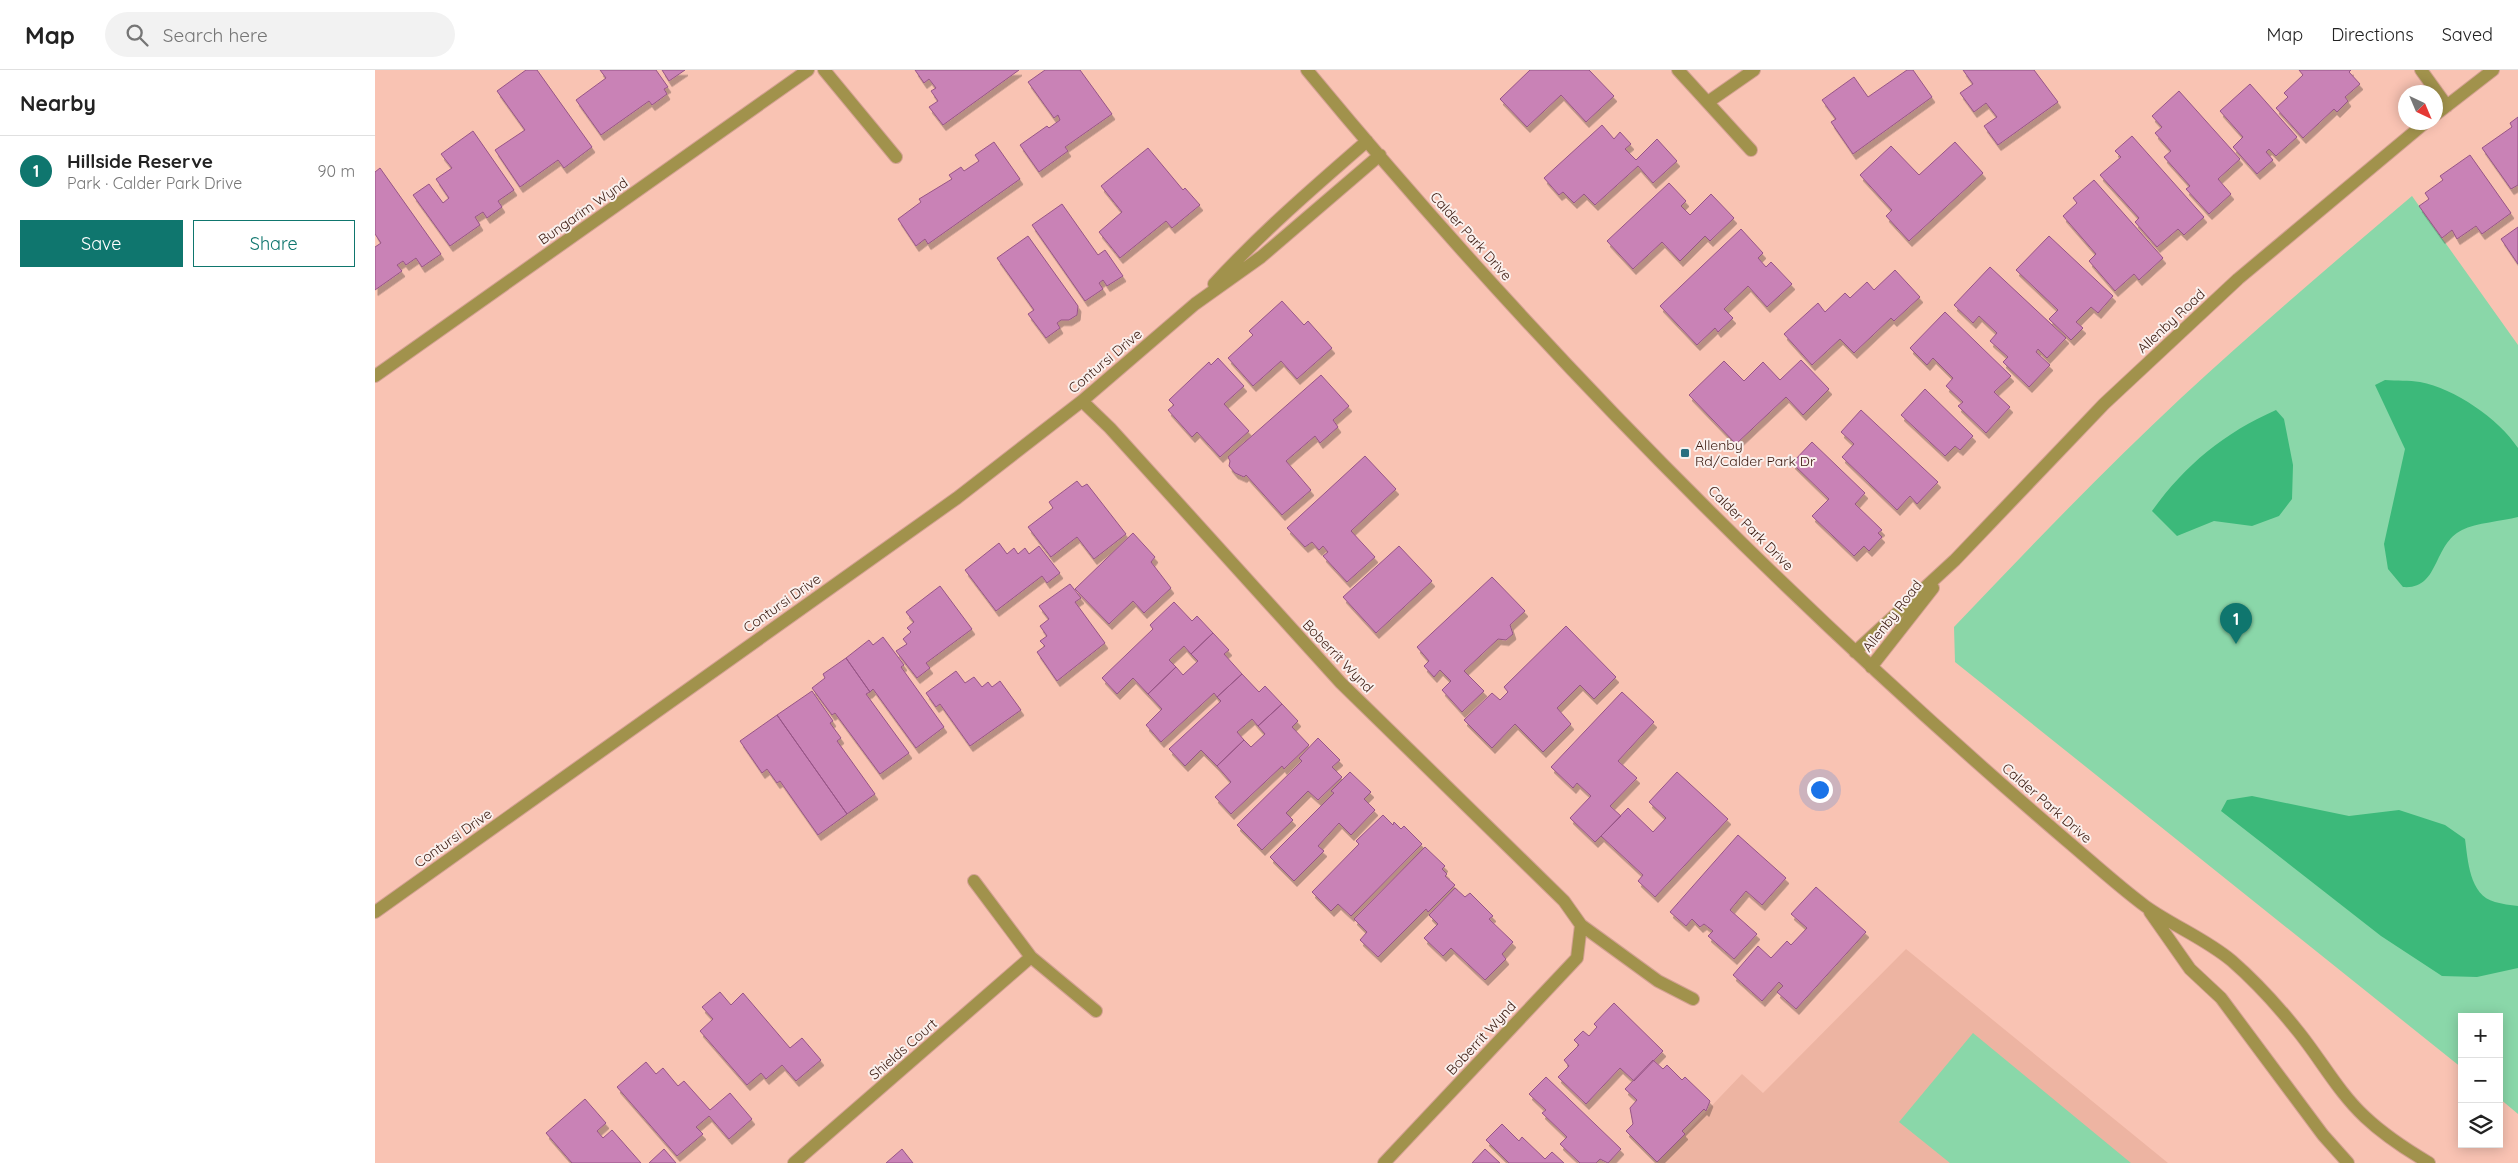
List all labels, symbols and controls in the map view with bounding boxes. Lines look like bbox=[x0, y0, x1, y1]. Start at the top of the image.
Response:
search box bbox=[105, 12, 455, 57]
text: Map bbox=[25, 20, 75, 50]
icon: search bbox=[123, 21, 151, 49]
text: Search here bbox=[163, 23, 268, 47]
text: Map bbox=[2266, 23, 2303, 46]
text: Directions bbox=[2331, 23, 2414, 46]
text: Saved bbox=[2442, 23, 2493, 46]
north arrow bbox=[2398, 85, 2443, 130]
text: Nearby bbox=[20, 90, 96, 116]
text: Hillside Reserve bbox=[67, 149, 213, 173]
text: 1 bbox=[33, 161, 39, 181]
text: 90 m bbox=[318, 161, 355, 181]
text: Park · Calder Park Drive bbox=[67, 173, 242, 193]
street label: Bungarim Wynd bbox=[535, 173, 631, 249]
street label: Calder Park Drive bbox=[1426, 188, 1516, 284]
button: Save bbox=[20, 220, 183, 267]
button: Share bbox=[193, 220, 355, 267]
street label: Allenby Road bbox=[2133, 285, 2209, 357]
street label: Contursi Drive bbox=[1064, 325, 1146, 397]
place label: Allenby Rd/Calder Park Dr bbox=[1695, 436, 1816, 470]
marker: Allenby Rd/Calder Park Dr bbox=[1679, 447, 1691, 459]
street label: Calder Park Drive bbox=[1705, 482, 1798, 575]
street label: Contursi Drive bbox=[740, 570, 824, 636]
street label: Allenby Road bbox=[1858, 576, 1926, 656]
pin: 1 bbox=[2220, 603, 2252, 644]
street label: Boberrit Wynd bbox=[1299, 616, 1377, 696]
street label: Calder Park Drive bbox=[1998, 759, 2096, 847]
your location bbox=[1807, 777, 1833, 803]
street label: Contursi Drive bbox=[411, 805, 495, 871]
street label: Boberrit Wynd bbox=[1442, 997, 1520, 1079]
map controls bbox=[2458, 1013, 2503, 1148]
button: + bbox=[2458, 1013, 2503, 1058]
street label: Shields Court bbox=[865, 1014, 941, 1083]
button: − bbox=[2458, 1058, 2503, 1103]
button: layers bbox=[2458, 1103, 2503, 1148]

